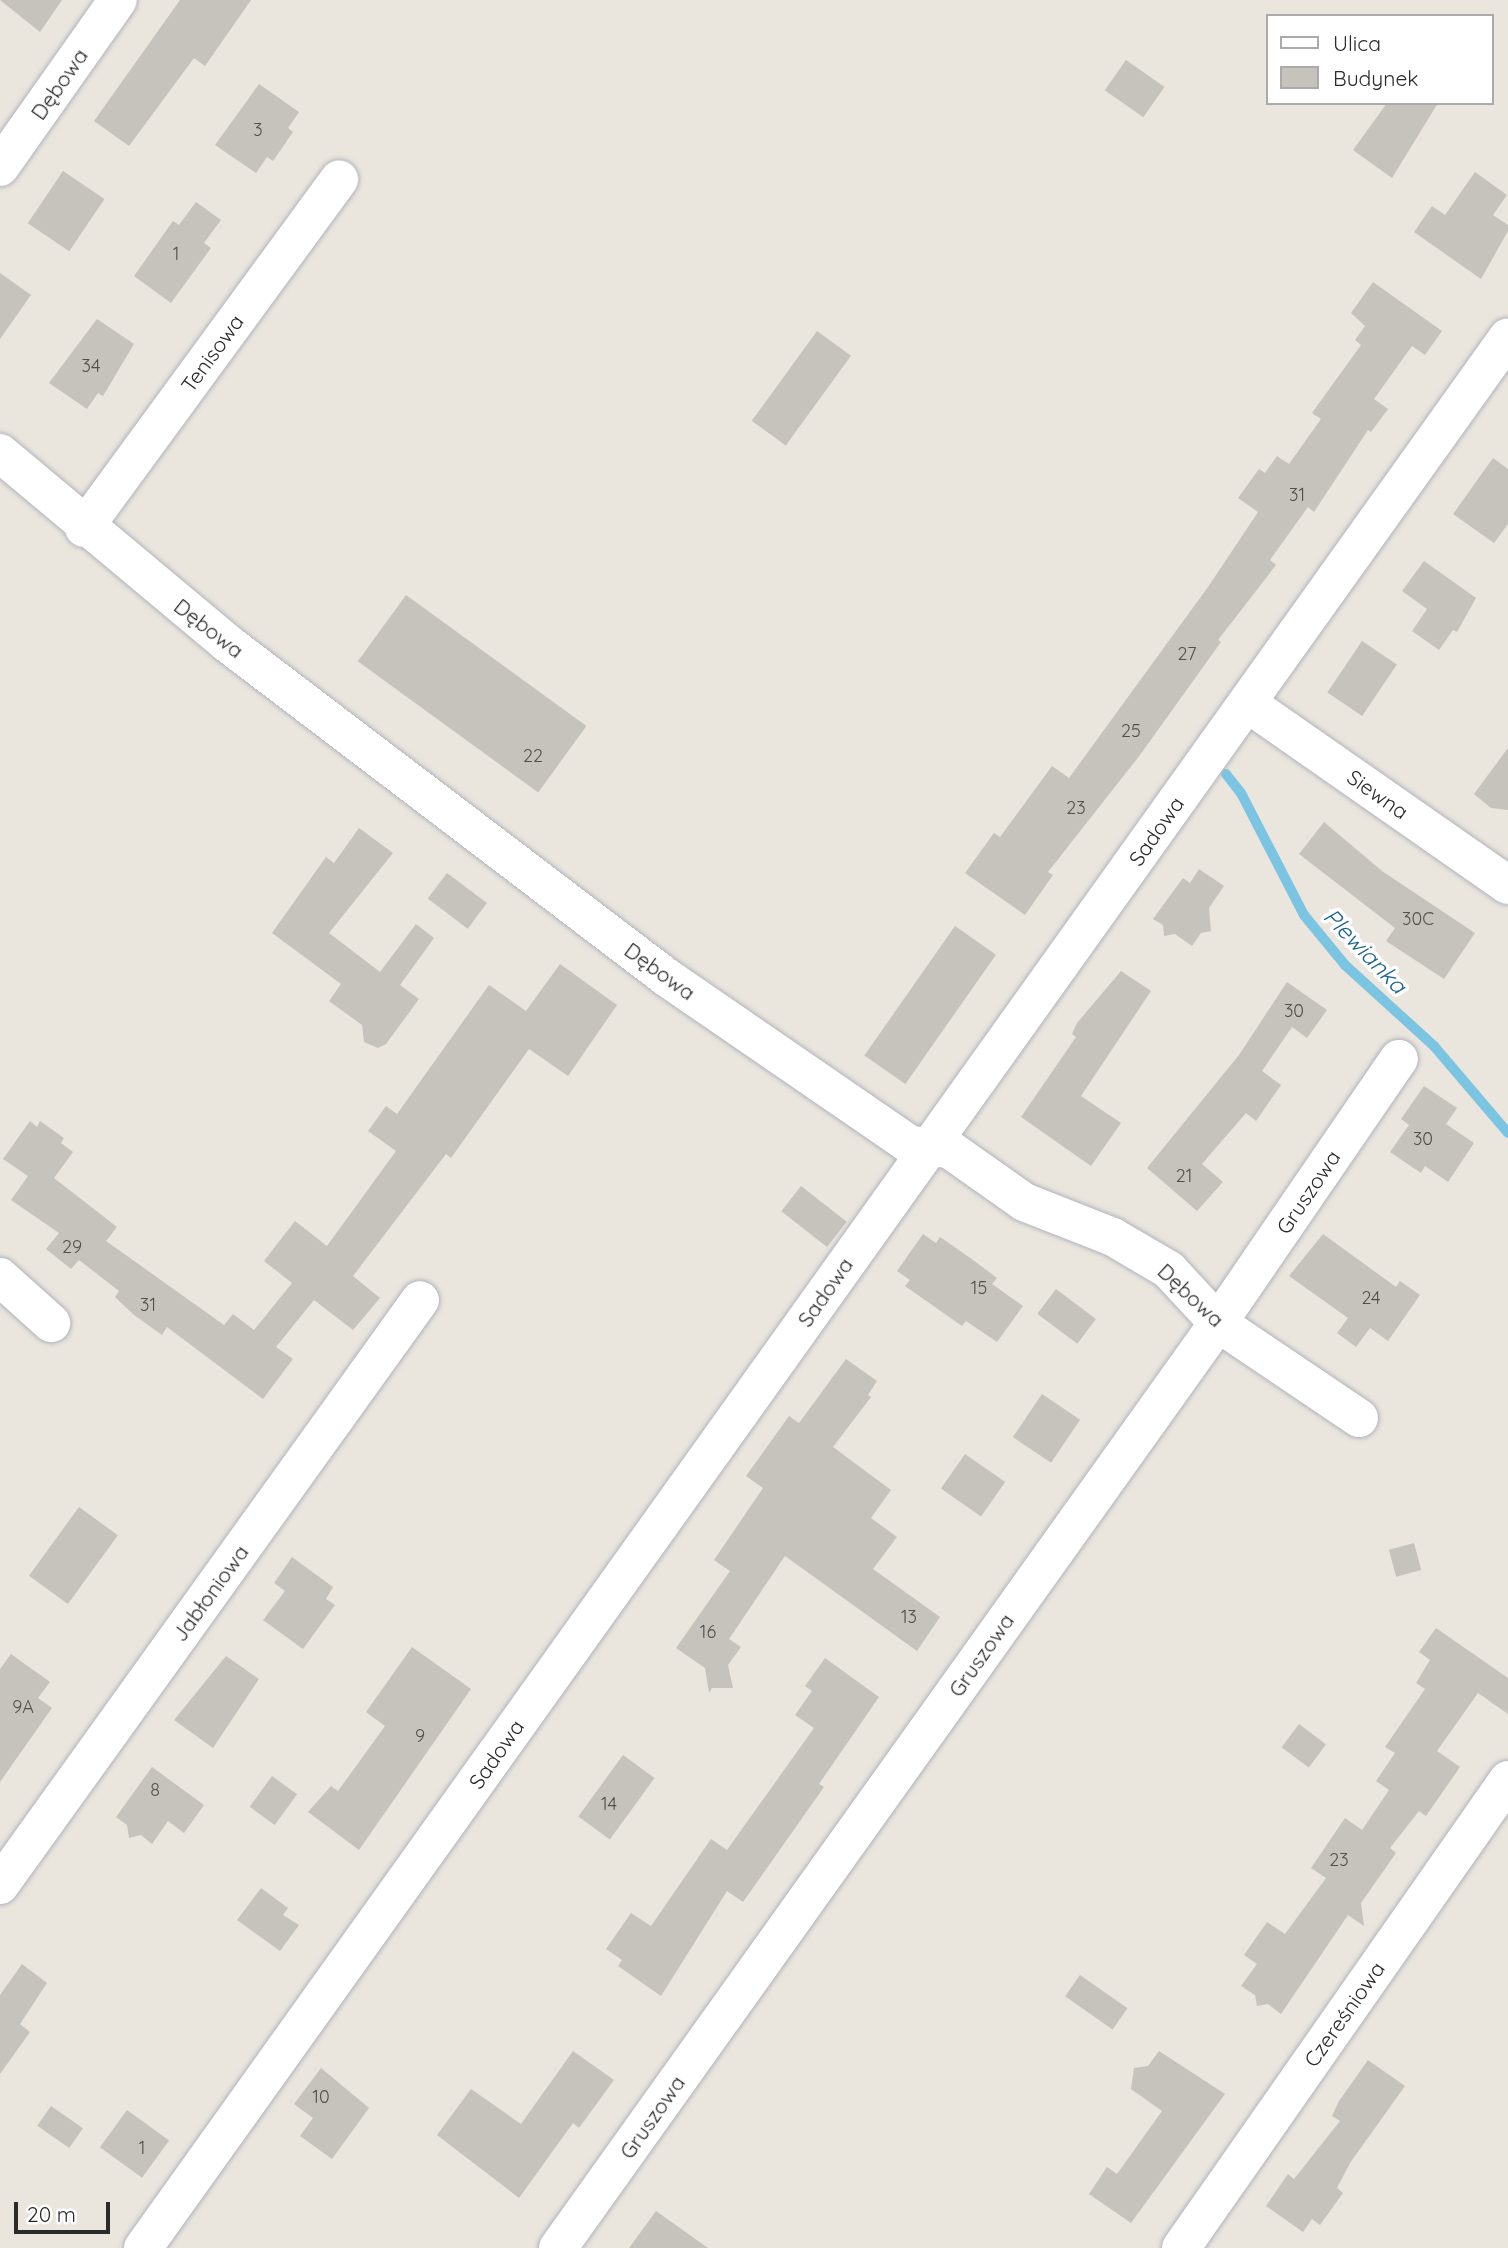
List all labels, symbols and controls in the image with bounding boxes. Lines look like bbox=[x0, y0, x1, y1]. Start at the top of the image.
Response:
legend bbox=[1266, 14, 1494, 105]
text: Ulica bbox=[1333, 30, 1381, 56]
street label: Dębowa bbox=[25, 44, 93, 124]
text: Budynek bbox=[1333, 65, 1419, 91]
house number: 3 bbox=[253, 119, 263, 141]
house number: 1 bbox=[173, 243, 179, 265]
street label: Tenisowa bbox=[175, 309, 249, 397]
house number: 34 bbox=[82, 355, 100, 377]
house number: 31 bbox=[1289, 484, 1305, 506]
street label: Dębowa bbox=[169, 593, 249, 663]
house number: 27 bbox=[1178, 643, 1196, 665]
house number: 25 bbox=[1121, 720, 1141, 742]
house number: 22 bbox=[523, 745, 543, 767]
street label: Siewna bbox=[1343, 764, 1413, 824]
street label: Sadowa bbox=[1123, 792, 1189, 870]
house number: 23 bbox=[1066, 797, 1086, 819]
water label: Plewianka bbox=[1318, 903, 1412, 999]
house number: 30C bbox=[1402, 908, 1434, 930]
street label: Dębowa bbox=[620, 937, 700, 1005]
house number: 30 bbox=[1284, 1000, 1304, 1022]
house number: 30 bbox=[1413, 1128, 1433, 1150]
street label: Gruszowa bbox=[1271, 1145, 1345, 1239]
house number: 21 bbox=[1176, 1165, 1192, 1187]
house number: 29 bbox=[62, 1236, 82, 1258]
street label: Sadowa bbox=[792, 1253, 858, 1331]
street label: Dębowa bbox=[1153, 1258, 1229, 1332]
house number: 15 bbox=[971, 1277, 987, 1299]
house number: 24 bbox=[1361, 1287, 1381, 1309]
house number: 31 bbox=[140, 1294, 156, 1316]
street label: Jabłoniowa bbox=[167, 1540, 253, 1646]
house number: 13 bbox=[901, 1606, 917, 1628]
street label: Gruszowa bbox=[943, 1609, 1019, 1701]
house number: 16 bbox=[700, 1621, 716, 1643]
house number: 9A bbox=[12, 1696, 34, 1718]
street label: Sadowa bbox=[463, 1715, 529, 1793]
house number: 9 bbox=[415, 1725, 425, 1747]
house number: 8 bbox=[150, 1779, 160, 1801]
house number: 14 bbox=[601, 1793, 617, 1815]
house number: 23 bbox=[1329, 1849, 1349, 1871]
street label: Czereśniowa bbox=[1298, 1957, 1390, 2071]
street label: Gruszowa bbox=[614, 2071, 690, 2163]
house number: 10 bbox=[312, 2086, 330, 2108]
house number: 1 bbox=[139, 2137, 145, 2159]
scale bar bbox=[18, 2188, 114, 2232]
text: 20 m bbox=[27, 2201, 76, 2227]

